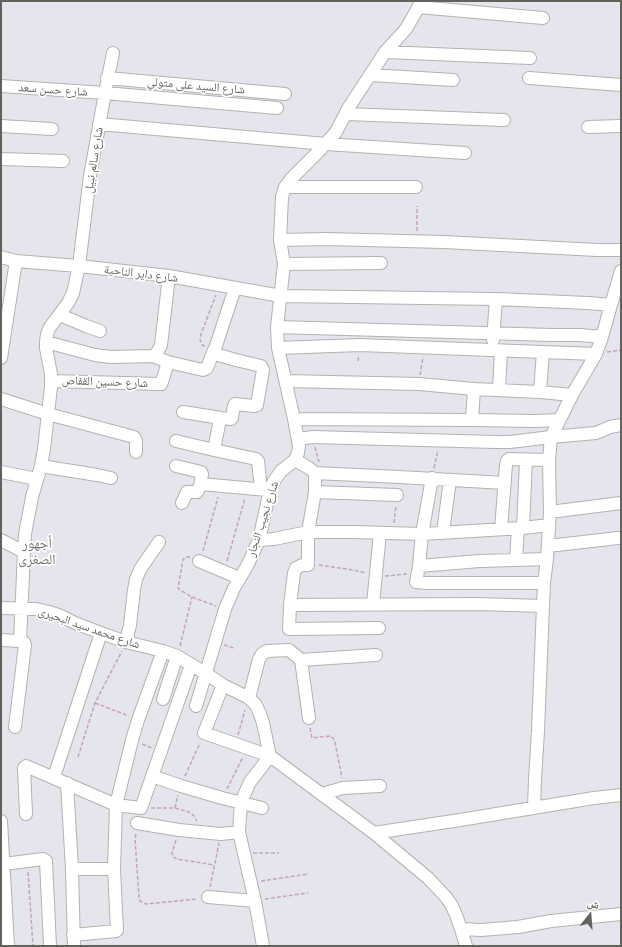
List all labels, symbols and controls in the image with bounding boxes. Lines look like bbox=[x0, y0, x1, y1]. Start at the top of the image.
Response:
street label: شارع السيد على متولي bbox=[147, 75, 245, 97]
street label: شارع حسن سعد bbox=[18, 80, 88, 100]
street label: شارع سالم نبيل bbox=[82, 126, 106, 194]
street label: شارع داير الناحية bbox=[103, 262, 179, 286]
street label: شارع حسين القفاص bbox=[62, 373, 148, 391]
street label: شارع نجيب النجار bbox=[244, 479, 282, 559]
district label: أجهور الصغرى bbox=[18, 536, 56, 568]
street label: شارع محمد سيد البحيرى bbox=[36, 604, 142, 652]
north arrow bbox=[570, 895, 610, 935]
text: ش bbox=[586, 895, 601, 912]

